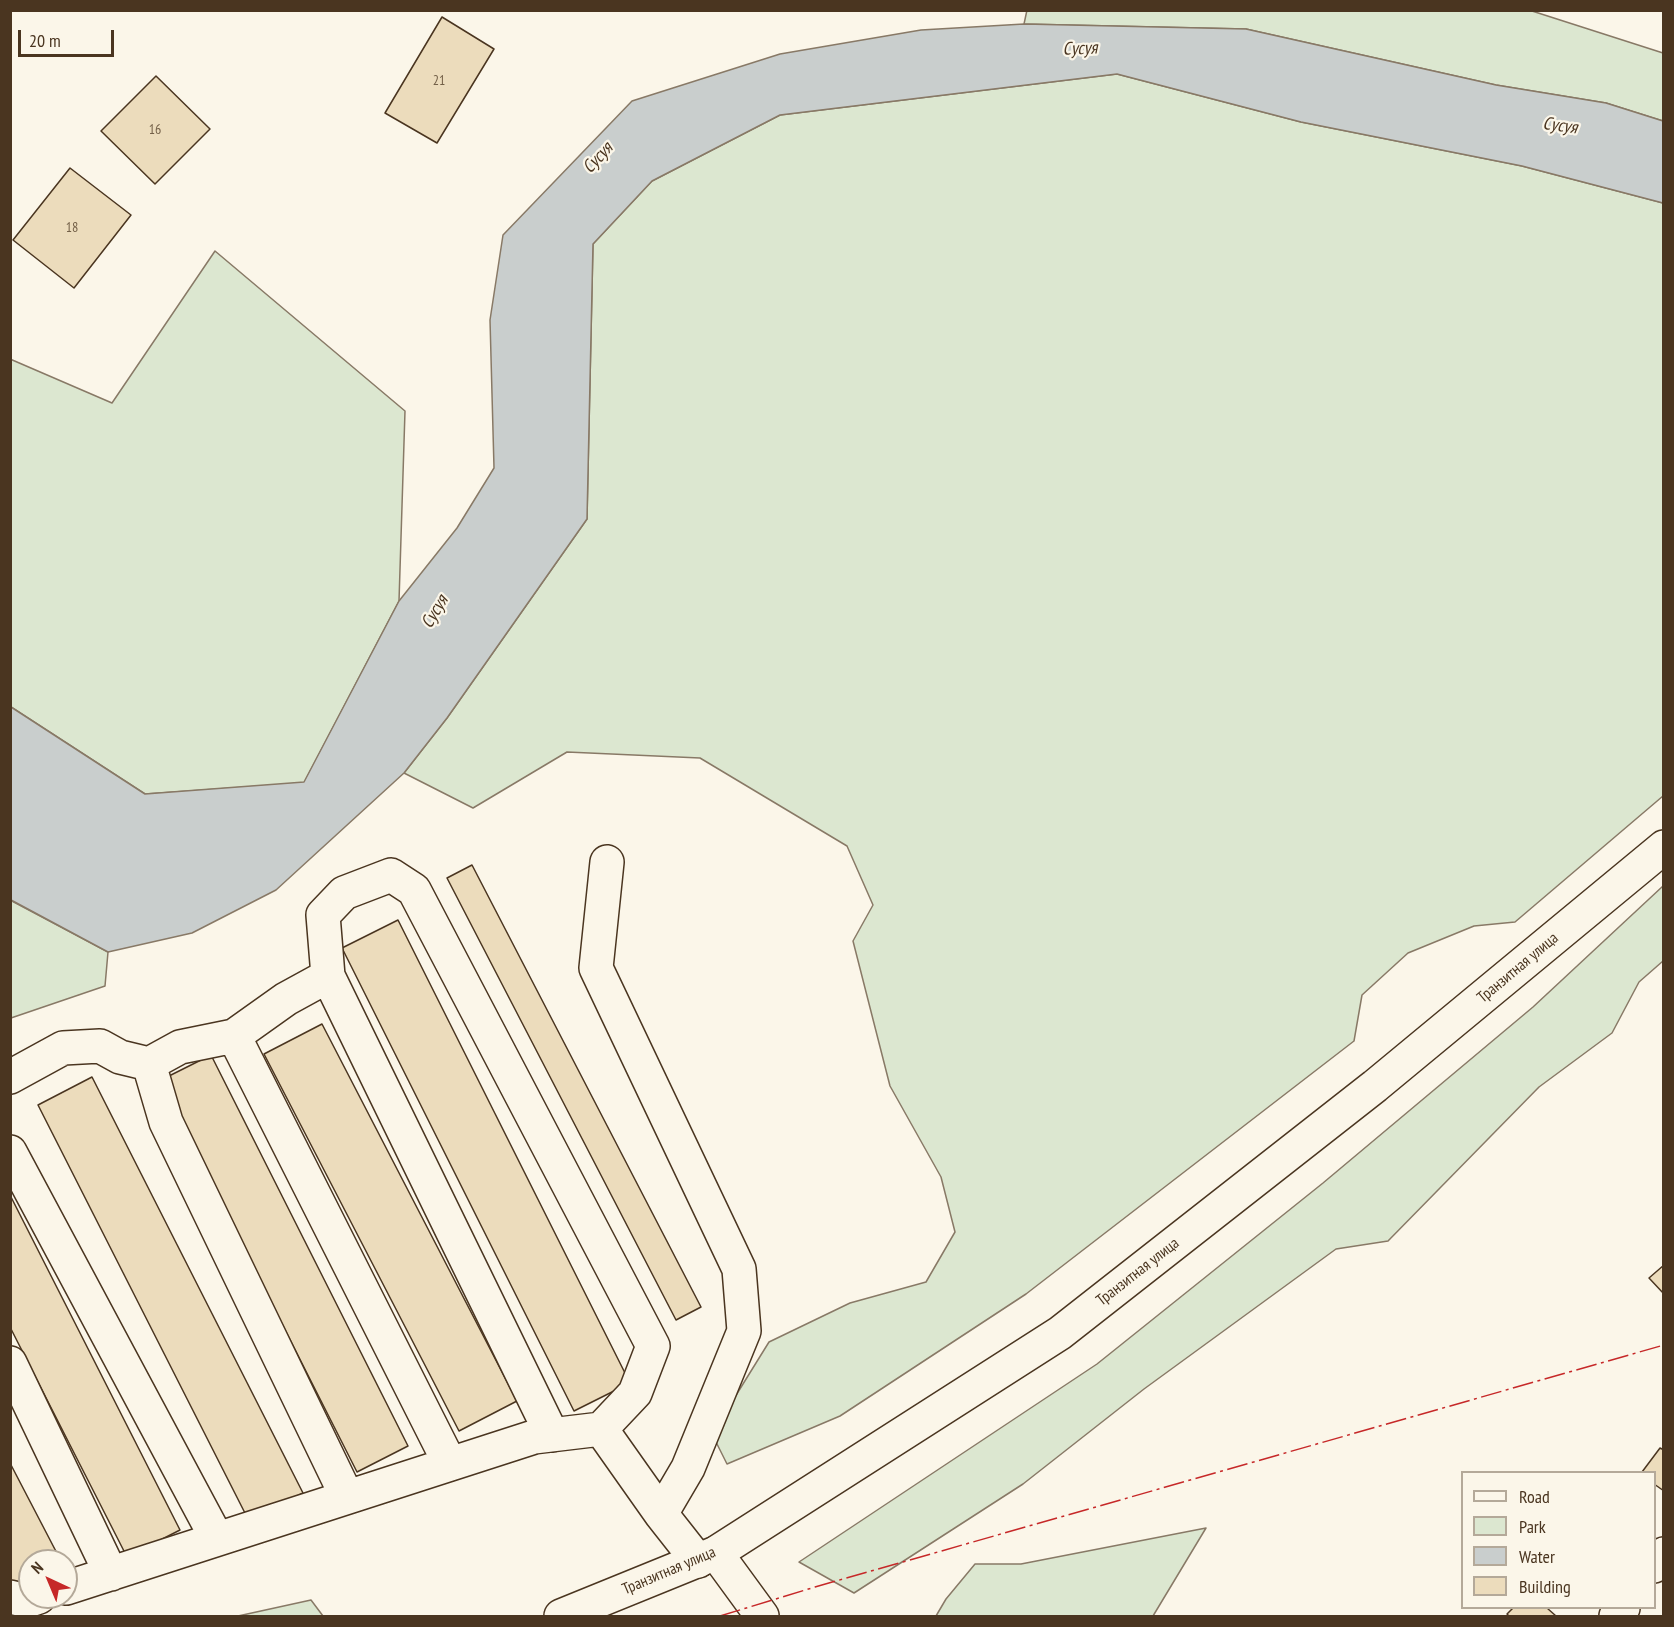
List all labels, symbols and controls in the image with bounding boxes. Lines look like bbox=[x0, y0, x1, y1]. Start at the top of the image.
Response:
scale bar bbox=[21, 18, 117, 56]
text: 20 m bbox=[29, 29, 61, 52]
water label: Сусуя bbox=[1062, 38, 1098, 60]
house number: 21 bbox=[433, 73, 445, 89]
water label: Сусуя bbox=[1541, 113, 1579, 139]
house number: 16 bbox=[149, 122, 161, 138]
water label: Сусуя bbox=[578, 138, 618, 178]
house number: 18 bbox=[66, 220, 78, 236]
water label: Сусуя bbox=[417, 592, 453, 632]
street label: Транзитная улица bbox=[1474, 929, 1562, 1007]
street label: Транзитная улица bbox=[1093, 1234, 1183, 1310]
legend bbox=[1461, 1471, 1656, 1609]
text: Road bbox=[1519, 1485, 1550, 1508]
text: Park bbox=[1519, 1515, 1546, 1538]
street label: Транзитная улица bbox=[619, 1543, 719, 1599]
text: Water bbox=[1519, 1545, 1555, 1568]
north arrow bbox=[18, 1549, 78, 1609]
text: N bbox=[27, 1557, 47, 1578]
text: Building bbox=[1519, 1575, 1571, 1598]

